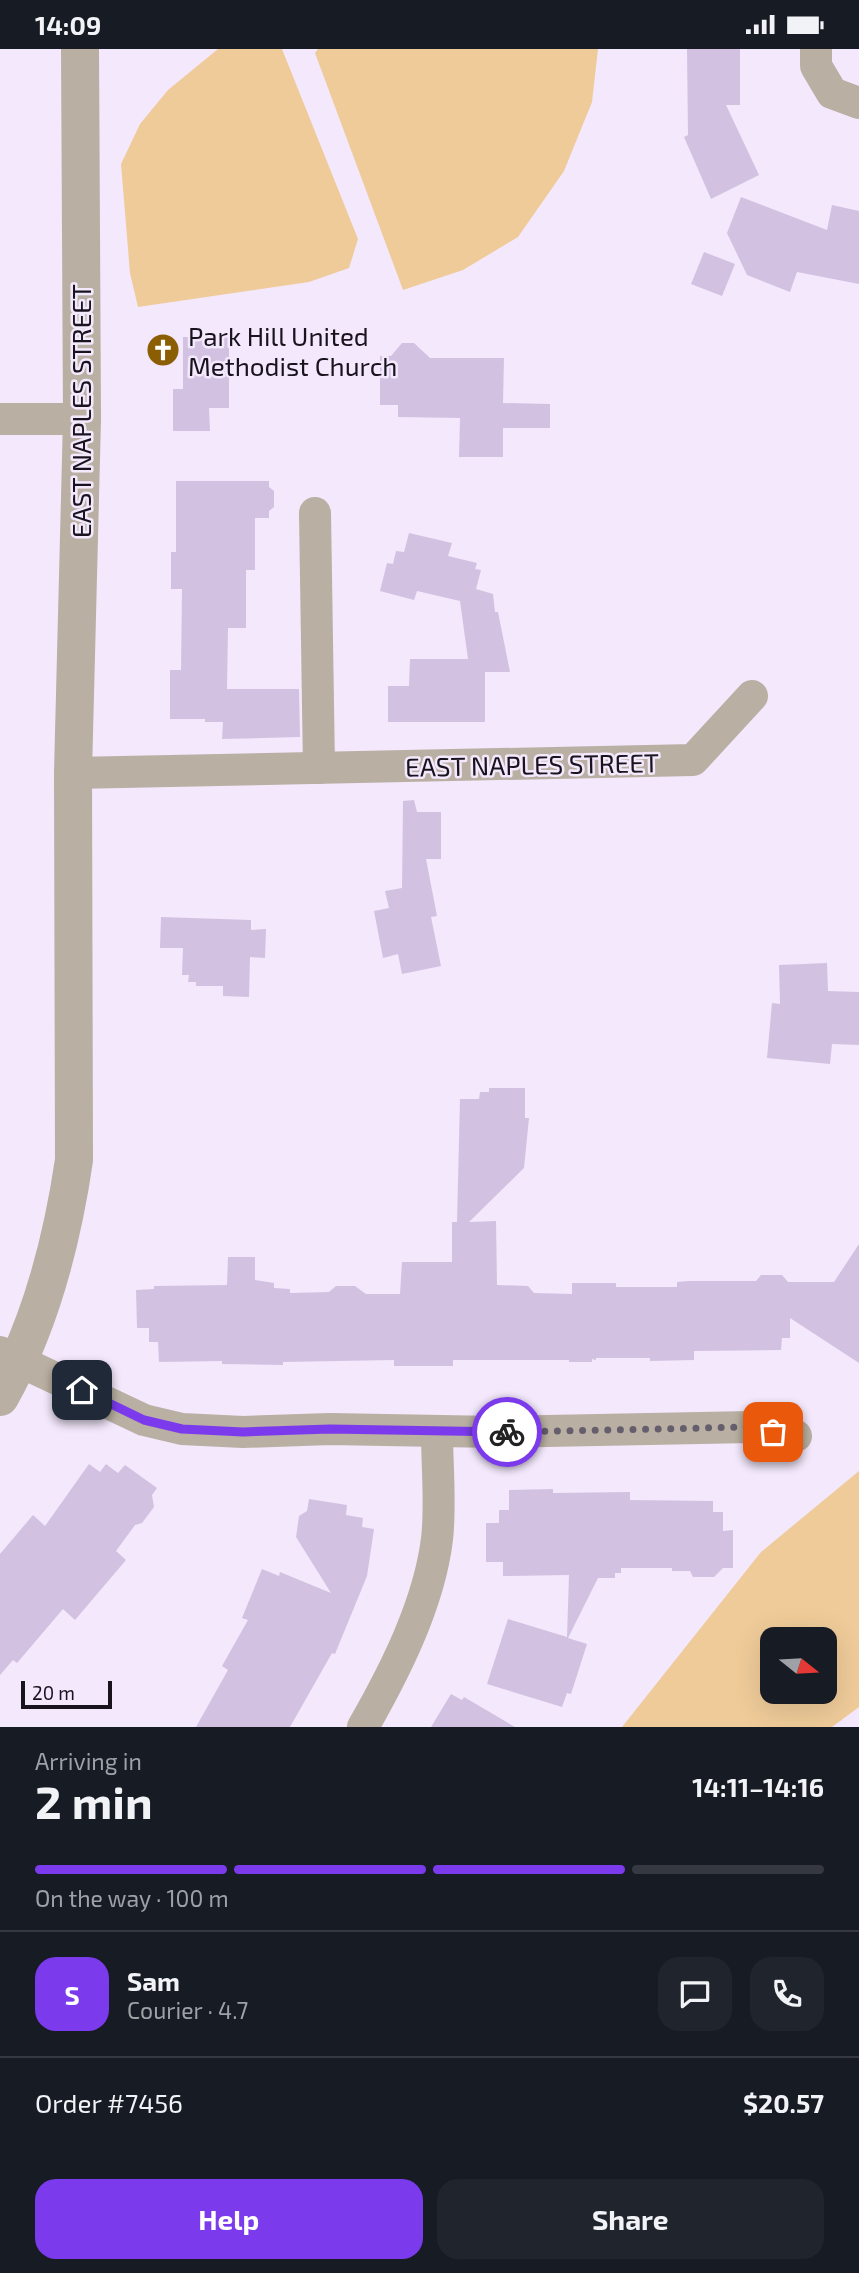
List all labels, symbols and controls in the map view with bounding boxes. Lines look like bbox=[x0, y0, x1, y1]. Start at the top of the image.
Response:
text: 14:09 bbox=[35, 9, 101, 40]
street label: EAST NAPLES STREET bbox=[65, 284, 96, 538]
place label: Park Hill United Methodist Church bbox=[188, 320, 397, 381]
church icon: Park Hill United Methodist Church bbox=[144, 331, 182, 369]
street label: EAST NAPLES STREET bbox=[405, 746, 659, 782]
pin bbox=[52, 1360, 112, 1420]
icon: home bbox=[63, 1371, 101, 1409]
courier bbox=[472, 1397, 542, 1467]
pin bbox=[743, 1402, 803, 1462]
icon: bike bbox=[488, 1413, 526, 1451]
icon: bag bbox=[754, 1413, 792, 1451]
north arrow bbox=[760, 1627, 836, 1705]
map controls bbox=[760, 1627, 837, 1704]
scale bar bbox=[21, 1678, 112, 1710]
text: 20 m bbox=[32, 1681, 75, 1704]
text: Arriving in bbox=[35, 1747, 142, 1775]
text: 14:11–14:16 bbox=[692, 1771, 824, 1802]
text: 2 min bbox=[35, 1773, 153, 1828]
text: On the way · 100 m bbox=[35, 1884, 229, 1912]
button: chat bbox=[658, 1957, 732, 2031]
button: phone bbox=[750, 1957, 824, 2031]
text: Sam bbox=[127, 1965, 180, 1996]
text: S bbox=[64, 1979, 80, 2010]
text: Courier · 4.7 bbox=[127, 1996, 248, 2024]
text: Order #7456 bbox=[35, 2087, 183, 2118]
text: $20.57 bbox=[743, 2087, 824, 2118]
button: Help bbox=[35, 2179, 423, 2259]
button: Share bbox=[437, 2179, 824, 2259]

